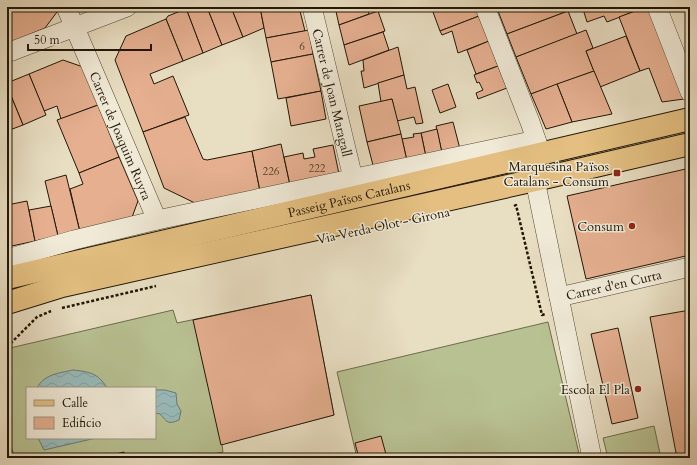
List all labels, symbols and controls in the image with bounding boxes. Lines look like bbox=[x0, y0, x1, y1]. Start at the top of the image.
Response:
scale bar bbox=[28, 26, 151, 52]
street label: Carrer de Joan Maragall bbox=[307, 27, 356, 159]
text: 50 m bbox=[34, 32, 61, 48]
house number: 6 bbox=[299, 39, 305, 54]
street label: Carrer de Joaquim Ruyra bbox=[85, 69, 156, 204]
place label: Marquesina Països Catalans - Consum bbox=[503, 158, 609, 191]
house number: 222 bbox=[309, 161, 326, 176]
house number: 226 bbox=[263, 164, 280, 179]
marker: Marquesina Països Catalans - Consum bbox=[612, 168, 622, 178]
street label: Passeig Països Catalans bbox=[286, 176, 412, 222]
street label: Via Verda Olot - Girona bbox=[315, 203, 452, 249]
place label: Consum bbox=[577, 218, 624, 236]
marker: Consum bbox=[627, 221, 637, 231]
street label: Carrer d'en Curta bbox=[564, 266, 664, 305]
place label: Escola El Pla bbox=[561, 381, 630, 399]
marker: Escola El Pla bbox=[633, 384, 643, 394]
legend bbox=[26, 387, 156, 439]
text: Calle bbox=[62, 395, 88, 411]
text: Edificio bbox=[62, 415, 102, 431]

